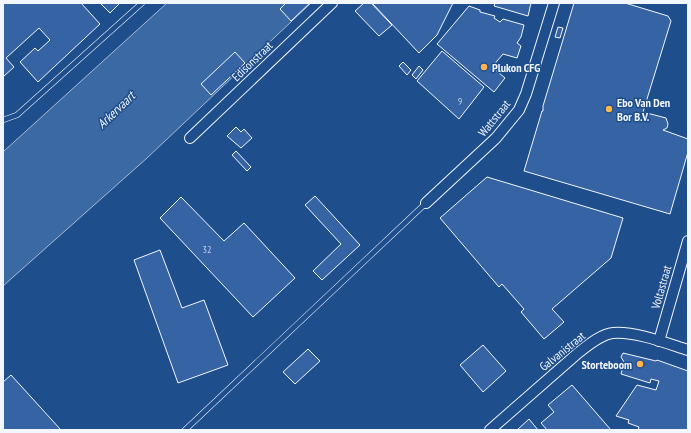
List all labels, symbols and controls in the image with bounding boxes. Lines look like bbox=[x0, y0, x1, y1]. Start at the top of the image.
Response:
street label: Edisonstraat bbox=[228, 37, 276, 84]
place label: Plukon CFG bbox=[492, 60, 540, 75]
marker: Plukon CFG bbox=[479, 62, 489, 72]
water label: Arkervaart bbox=[93, 87, 140, 132]
house number: 9 bbox=[458, 95, 462, 108]
place label: Ebo Van Den Bor B.V. bbox=[617, 95, 670, 124]
street label: Wattstraat bbox=[475, 96, 514, 139]
marker: Ebo Van Den Bor B.V. bbox=[604, 104, 614, 114]
house number: 32 bbox=[203, 243, 212, 256]
street label: Voltastraat bbox=[647, 263, 675, 311]
street label: Galvanistraat bbox=[536, 328, 588, 374]
place label: Storteboom bbox=[582, 357, 632, 372]
marker: Storteboom bbox=[635, 359, 645, 369]

